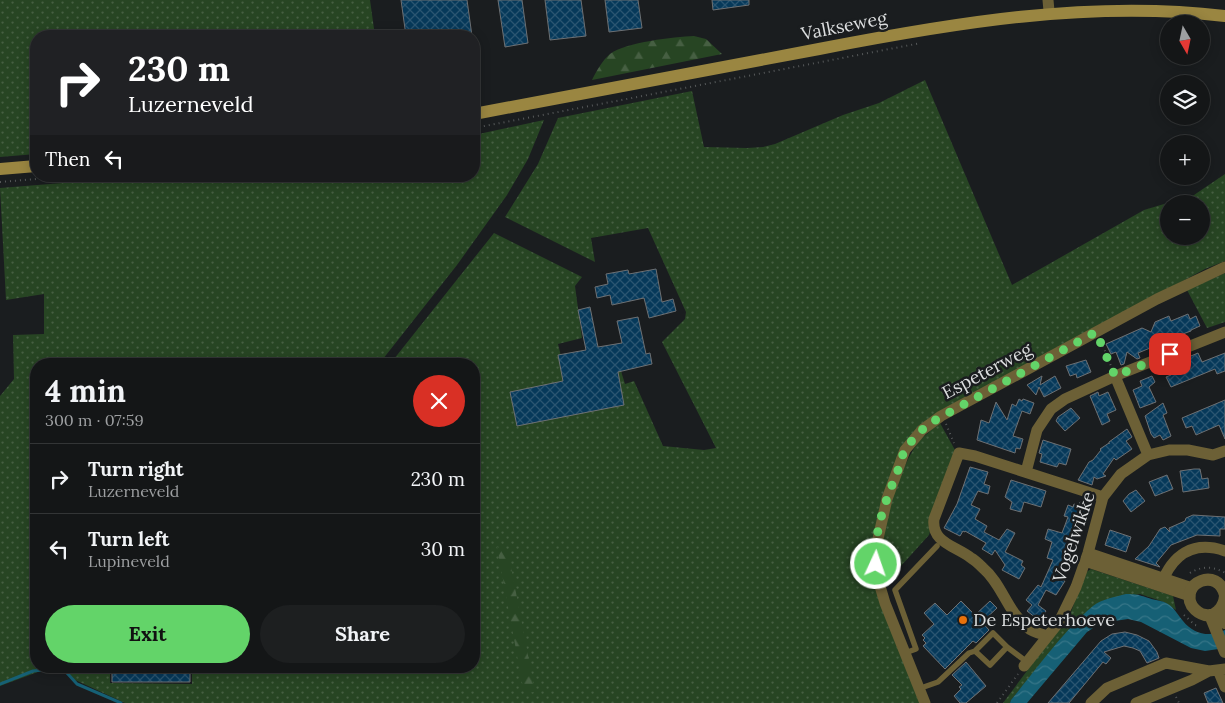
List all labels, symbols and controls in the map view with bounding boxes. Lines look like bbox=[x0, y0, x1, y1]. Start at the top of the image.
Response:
street label: Valkseweg bbox=[798, 6, 890, 45]
north arrow bbox=[1160, 15, 1210, 65]
map controls bbox=[1160, 15, 1210, 245]
text: 230 m bbox=[128, 46, 230, 91]
icon: right bbox=[45, 50, 110, 115]
button: layers bbox=[1160, 75, 1210, 125]
text: Luzerneveld bbox=[128, 90, 254, 118]
button: + bbox=[1160, 135, 1210, 185]
icon: left bbox=[100, 145, 128, 173]
text: Then bbox=[45, 147, 90, 171]
button: − bbox=[1160, 195, 1210, 245]
pin bbox=[1149, 333, 1191, 375]
street label: Espeterweg bbox=[938, 337, 1037, 404]
icon: arrive bbox=[1156, 340, 1184, 368]
text: 4 min bbox=[45, 372, 126, 410]
button: close bbox=[413, 375, 465, 427]
text: 300 m · 07:59 bbox=[45, 410, 144, 430]
text: Turn right bbox=[88, 457, 184, 481]
icon: right bbox=[45, 465, 73, 493]
text: 230 m bbox=[411, 467, 465, 491]
text: Luzerneveld bbox=[88, 481, 179, 501]
street label: Vogelwikke bbox=[1047, 488, 1100, 586]
text: Turn left bbox=[88, 527, 169, 551]
icon: left bbox=[45, 535, 73, 563]
text: 30 m bbox=[421, 537, 465, 561]
position arrow bbox=[849, 537, 901, 589]
text: Lupineveld bbox=[88, 551, 170, 571]
button: Exit bbox=[45, 605, 250, 663]
button: Share bbox=[260, 605, 465, 663]
place label: De Espeterhoeve bbox=[973, 608, 1115, 631]
marker: De Espeterhoeve bbox=[957, 614, 969, 626]

